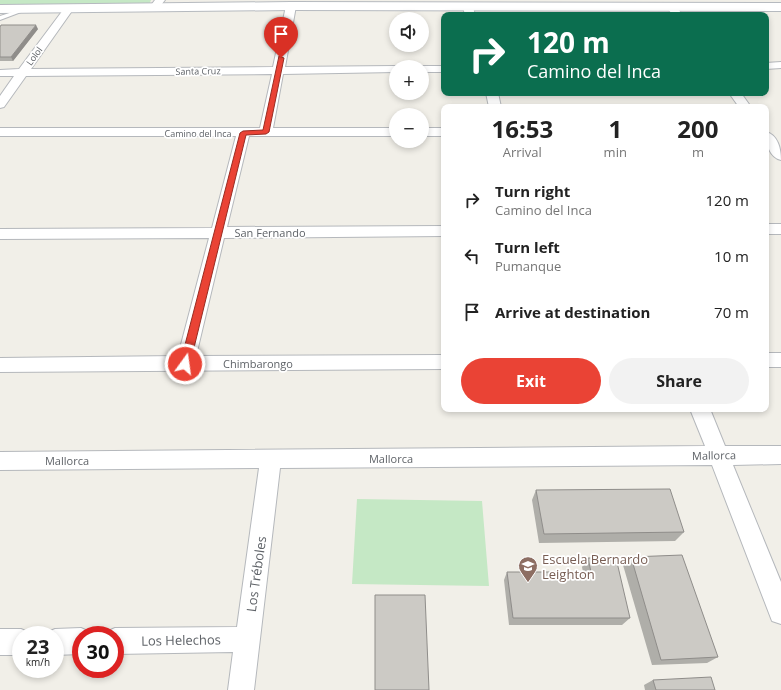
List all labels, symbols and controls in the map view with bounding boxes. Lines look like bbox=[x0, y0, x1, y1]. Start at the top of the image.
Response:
map controls bbox=[389, 12, 429, 148]
button: sound bbox=[389, 12, 429, 52]
pin bbox=[264, 17, 298, 58]
icon: arrive bbox=[270, 23, 292, 45]
text: 120 m bbox=[527, 23, 610, 61]
icon: right bbox=[461, 28, 513, 80]
street label: Lolol bbox=[23, 44, 45, 68]
text: Camino del Inca bbox=[527, 59, 661, 83]
button: + bbox=[389, 60, 429, 100]
street label: Santa Cruz bbox=[175, 64, 221, 78]
button: − bbox=[389, 108, 429, 148]
text: 16:53 bbox=[491, 112, 553, 145]
text: 1 bbox=[608, 112, 622, 145]
text: 200 bbox=[677, 112, 719, 145]
street label: Camino del Inca bbox=[164, 127, 232, 140]
text: Arrival bbox=[503, 143, 542, 161]
text: min bbox=[604, 143, 627, 161]
text: m bbox=[692, 143, 704, 161]
text: Turn right bbox=[495, 181, 570, 201]
icon: right bbox=[461, 189, 483, 211]
text: 120 m bbox=[705, 190, 749, 210]
text: Camino del Inca bbox=[495, 201, 592, 219]
street label: San Fernando bbox=[234, 225, 306, 240]
text: Turn left bbox=[495, 237, 560, 257]
icon: left bbox=[461, 245, 483, 267]
text: 10 m bbox=[714, 246, 749, 266]
text: Pumanque bbox=[495, 257, 561, 275]
icon: arrive bbox=[461, 301, 483, 323]
text: Arrive at destination bbox=[495, 302, 650, 322]
text: 70 m bbox=[714, 302, 749, 322]
position arrow bbox=[164, 343, 206, 385]
street label: Chimbarongo bbox=[223, 356, 293, 371]
button: Exit bbox=[461, 358, 601, 404]
button: Share bbox=[609, 358, 749, 404]
street label: Mallorca bbox=[692, 447, 736, 463]
street label: Mallorca bbox=[369, 451, 413, 466]
street label: Mallorca bbox=[45, 453, 89, 468]
street label: Los Tréboles bbox=[242, 535, 270, 613]
place label: Escuela Bernardo Leighton bbox=[542, 550, 648, 583]
school or university icon: Escuela Bernardo Leighton bbox=[517, 555, 539, 583]
speed limit sign: 30 bbox=[72, 626, 124, 678]
street label: Los Helechos bbox=[141, 630, 221, 650]
text: 23 bbox=[27, 633, 49, 660]
text: km/h bbox=[26, 655, 50, 669]

